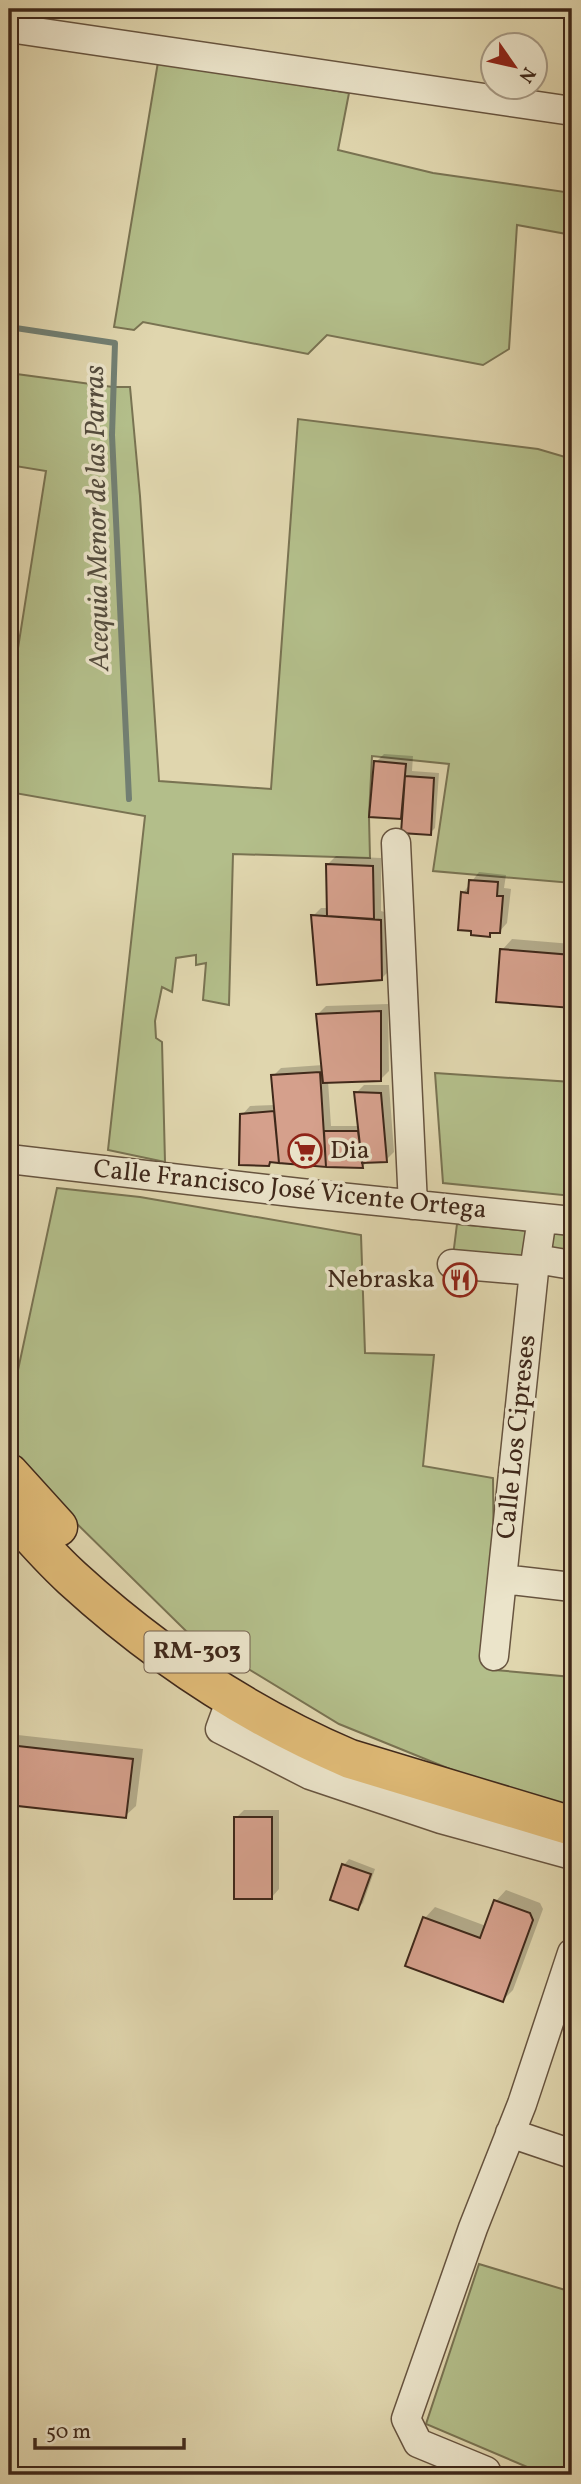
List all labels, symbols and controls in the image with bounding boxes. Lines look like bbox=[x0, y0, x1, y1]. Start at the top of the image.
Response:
north arrow bbox=[480, 32, 550, 102]
text: N bbox=[512, 61, 541, 88]
water label: Acequia Menor de las Parras bbox=[76, 365, 120, 672]
supermarket icon: Dia bbox=[286, 1132, 324, 1170]
place label: Dia bbox=[330, 1133, 370, 1169]
street label: Calle Francisco José Vicente Ortega bbox=[92, 1151, 488, 1229]
restaurant icon: Nebraska bbox=[441, 1261, 479, 1299]
place label: Nebraska bbox=[327, 1262, 435, 1298]
street label: Calle Los Cipreses bbox=[488, 1333, 546, 1541]
road number: RM-303 bbox=[144, 1632, 249, 1672]
scale bar bbox=[35, 2407, 184, 2451]
text: 50 m bbox=[46, 2418, 91, 2447]

